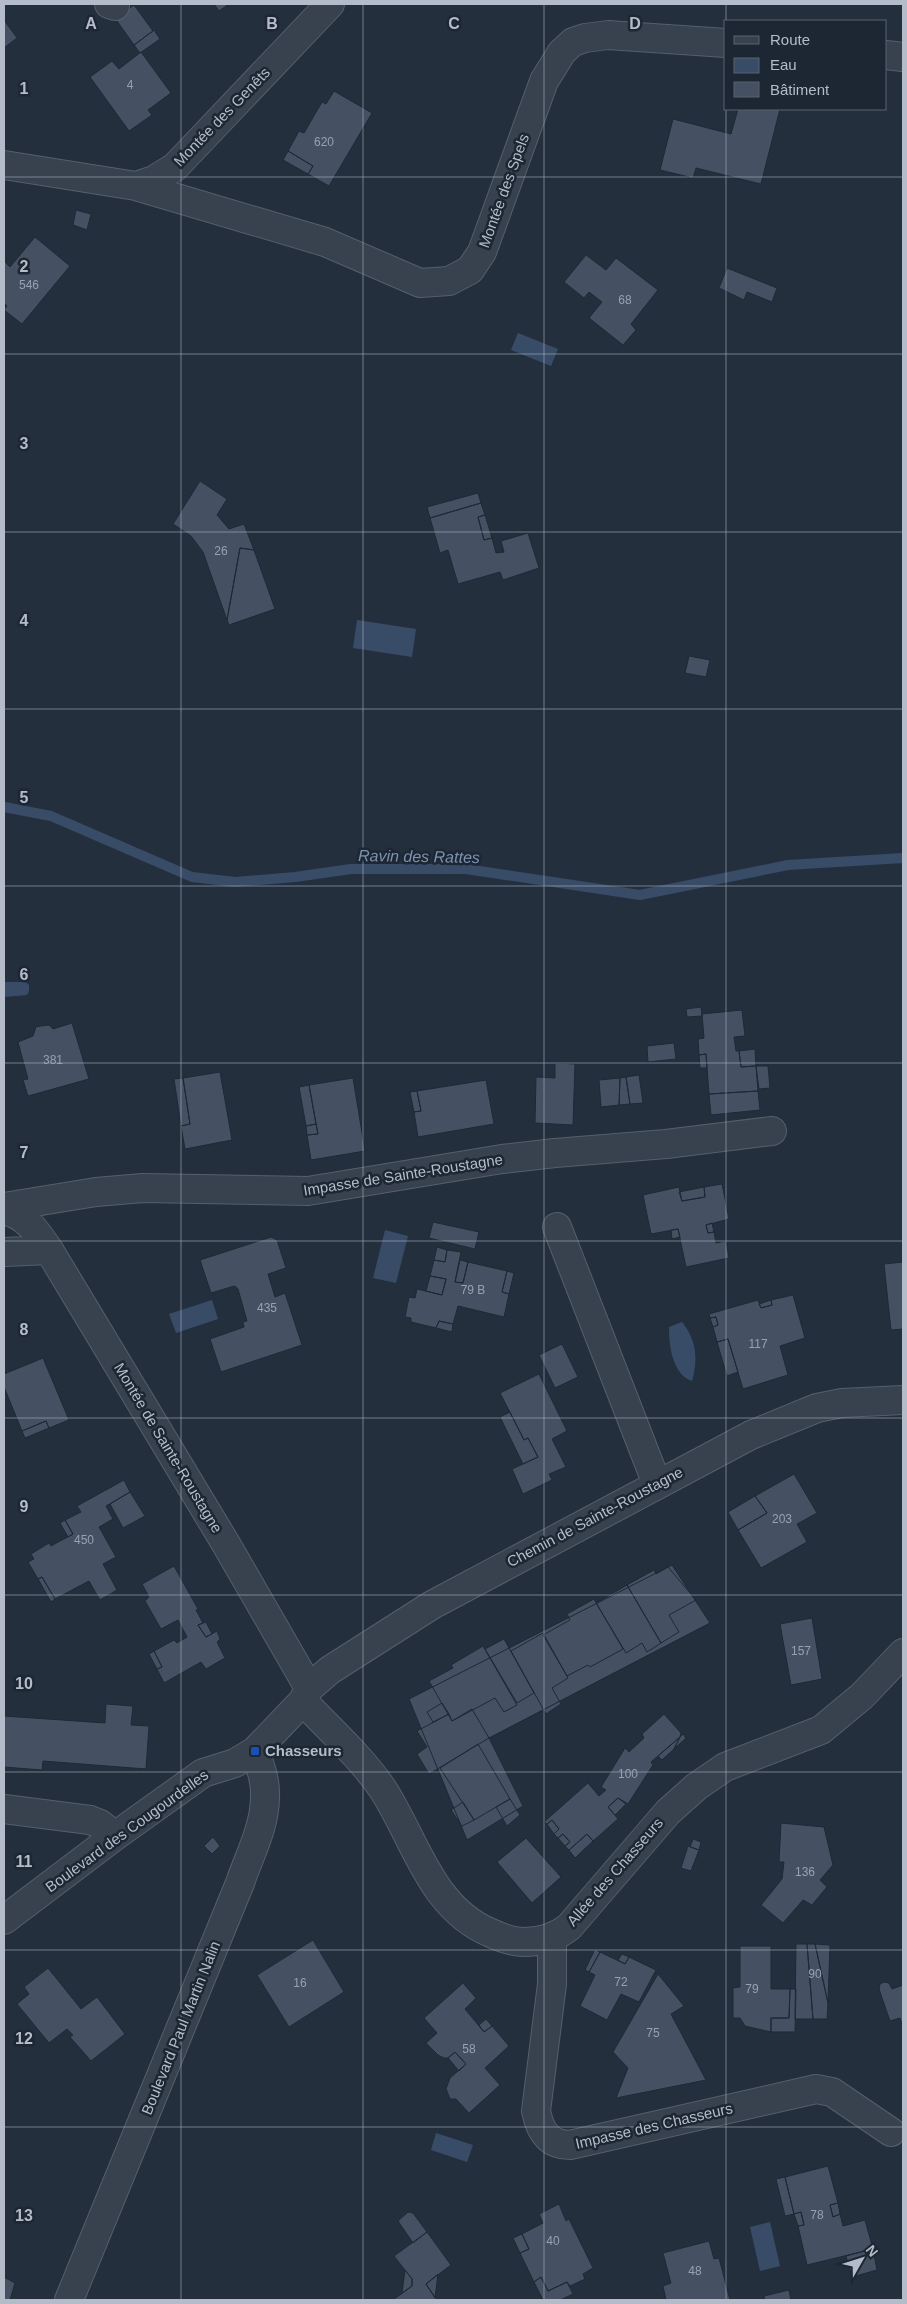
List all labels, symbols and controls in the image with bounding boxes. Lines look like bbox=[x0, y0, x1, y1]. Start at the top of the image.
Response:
text: A bbox=[85, 15, 97, 32]
text: B bbox=[266, 15, 278, 32]
text: C bbox=[448, 15, 460, 32]
text: D bbox=[629, 15, 641, 32]
legend bbox=[724, 20, 887, 110]
text: Route bbox=[770, 31, 810, 48]
text: Eau bbox=[770, 56, 797, 73]
street label: Montée des Genêts bbox=[170, 64, 273, 170]
house number: 4 bbox=[127, 78, 134, 92]
text: 1 bbox=[20, 80, 29, 97]
text: Bâtiment bbox=[770, 81, 830, 98]
street label: Montée des Spels bbox=[475, 132, 532, 250]
house number: 620 bbox=[314, 135, 334, 149]
text: 2 bbox=[20, 258, 29, 275]
house number: 546 bbox=[19, 278, 39, 292]
house number: 68 bbox=[618, 293, 632, 307]
text: 3 bbox=[20, 435, 29, 452]
house number: 26 bbox=[214, 544, 228, 558]
text: 4 bbox=[20, 612, 29, 629]
text: 5 bbox=[20, 789, 29, 806]
water label: Ravin des Rattes bbox=[358, 847, 480, 866]
text: 6 bbox=[20, 966, 29, 983]
house number: 381 bbox=[43, 1053, 63, 1067]
text: 7 bbox=[20, 1144, 29, 1161]
street label: Impasse de Sainte-Roustagne bbox=[302, 1150, 504, 1199]
house number: 79 B bbox=[461, 1283, 485, 1297]
house number: 435 bbox=[257, 1301, 277, 1315]
text: 8 bbox=[20, 1321, 29, 1338]
house number: 117 bbox=[748, 1337, 768, 1351]
street label: Montée de Sainte-Roustagne bbox=[111, 1360, 226, 1536]
street label: Chemin de Sainte-Roustagne bbox=[504, 1463, 686, 1570]
text: 9 bbox=[20, 1498, 29, 1515]
house number: 203 bbox=[772, 1512, 792, 1526]
house number: 450 bbox=[74, 1533, 94, 1547]
house number: 157 bbox=[791, 1644, 811, 1658]
text: 10 bbox=[15, 1675, 33, 1692]
place label: Chasseurs bbox=[265, 1742, 342, 1759]
marker: Chasseurs bbox=[249, 1745, 261, 1757]
street label: Boulevard des Cougourdelles bbox=[42, 1766, 211, 1895]
house number: 100 bbox=[618, 1767, 638, 1781]
street label: Allée des Chasseurs bbox=[563, 1814, 666, 1929]
text: 11 bbox=[16, 1853, 33, 1870]
house number: 136 bbox=[795, 1865, 815, 1879]
street label: Boulevard Paul Martin Nalin bbox=[138, 1938, 223, 2117]
house number: 90 bbox=[808, 1967, 822, 1981]
house number: 72 bbox=[614, 1975, 628, 1989]
house number: 16 bbox=[293, 1976, 307, 1990]
house number: 79 bbox=[745, 1982, 759, 1996]
house number: 75 bbox=[646, 2026, 660, 2040]
text: 12 bbox=[15, 2030, 33, 2047]
house number: 58 bbox=[462, 2042, 476, 2056]
street label: Impasse des Chasseurs bbox=[574, 2099, 734, 2152]
text: 13 bbox=[15, 2207, 33, 2224]
house number: 78 bbox=[810, 2208, 824, 2222]
house number: 40 bbox=[546, 2234, 560, 2248]
north arrow bbox=[837, 2234, 887, 2284]
text: N bbox=[863, 2242, 882, 2260]
house number: 48 bbox=[688, 2264, 702, 2278]

